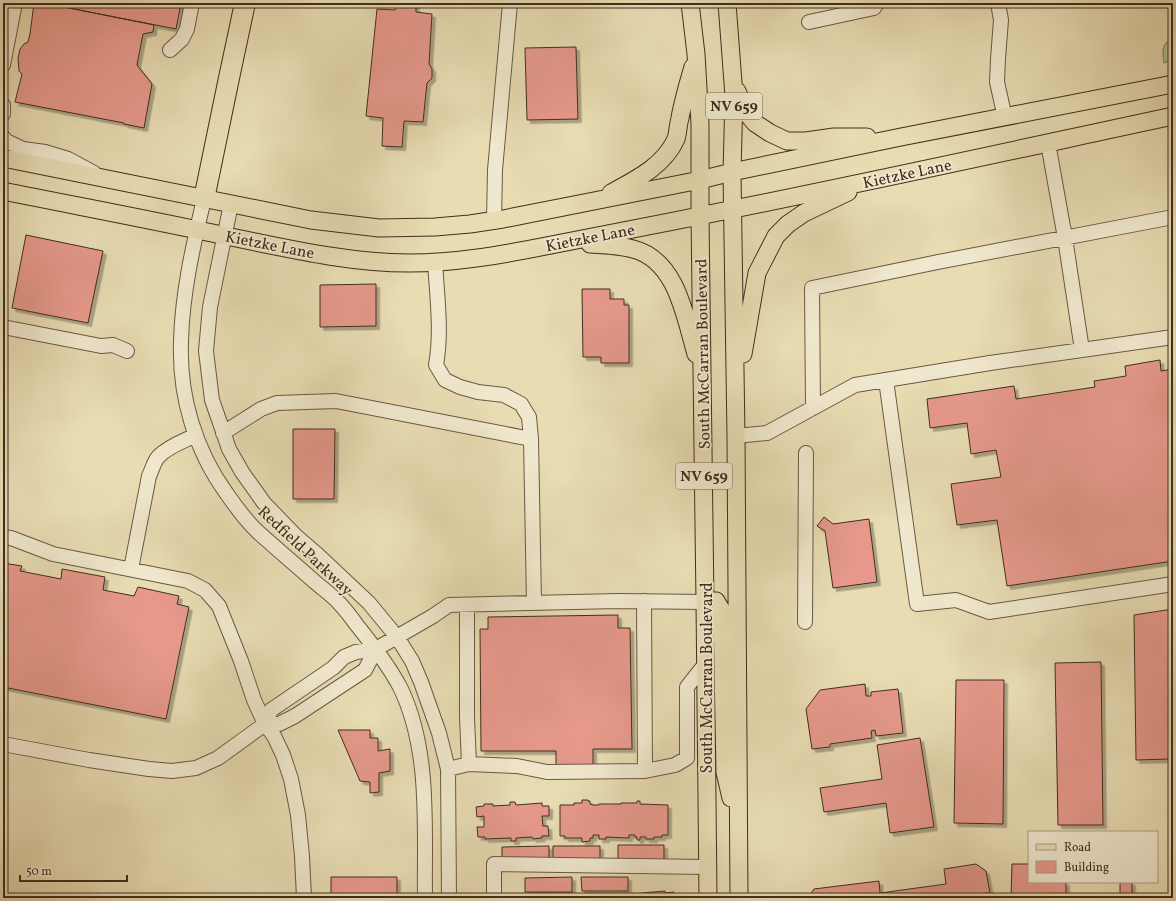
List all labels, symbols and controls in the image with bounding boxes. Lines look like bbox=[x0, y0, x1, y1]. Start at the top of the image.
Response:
road number: NV 659 bbox=[706, 93, 762, 119]
street label: Kietzke Lane bbox=[861, 155, 954, 195]
street label: Kietzke Lane bbox=[544, 220, 637, 258]
street label: Kietzke Lane bbox=[223, 227, 316, 265]
street label: South McCarran Boulevard bbox=[691, 258, 717, 450]
road number: NV 659 bbox=[676, 463, 732, 489]
street label: Redfield Parkway bbox=[252, 501, 357, 602]
street label: South McCarran Boulevard bbox=[697, 583, 719, 773]
legend bbox=[1028, 831, 1158, 883]
text: Road bbox=[1064, 840, 1091, 856]
scale bar bbox=[20, 857, 127, 883]
text: Building bbox=[1064, 860, 1109, 876]
text: 50 m bbox=[26, 864, 52, 880]

